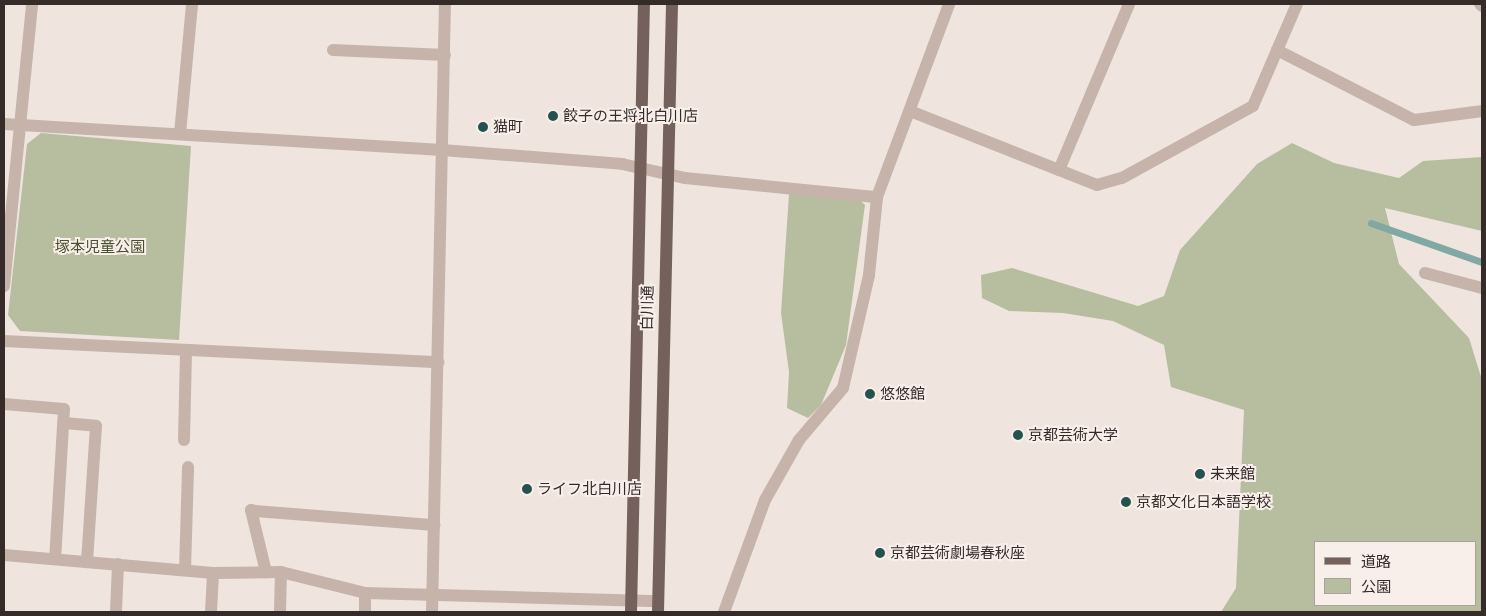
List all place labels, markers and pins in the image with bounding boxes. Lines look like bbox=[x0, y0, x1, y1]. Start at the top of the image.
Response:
place label: 餃子の王将北白川店 bbox=[563, 107, 698, 125]
marker: 餃子の王将北白川店 bbox=[547, 110, 559, 122]
place label: 猫町 bbox=[493, 118, 523, 136]
marker: 猫町 bbox=[477, 121, 489, 133]
place label: 悠悠館 bbox=[880, 385, 925, 403]
marker: 悠悠館 bbox=[864, 388, 876, 400]
place label: 京都芸術大学 bbox=[1028, 426, 1118, 444]
marker: 京都芸術大学 bbox=[1012, 429, 1024, 441]
place label: 未来館 bbox=[1210, 465, 1255, 483]
marker: 未来館 bbox=[1194, 468, 1206, 480]
place label: ライフ北白川店 bbox=[537, 480, 642, 498]
marker: ライフ北白川店 bbox=[521, 483, 533, 495]
place label: 京都文化日本語学校 bbox=[1136, 493, 1271, 511]
marker: 京都文化日本語学校 bbox=[1120, 496, 1132, 508]
place label: 京都芸術劇場春秋座 bbox=[890, 544, 1025, 562]
marker: 京都芸術劇場春秋座 bbox=[874, 547, 886, 559]

